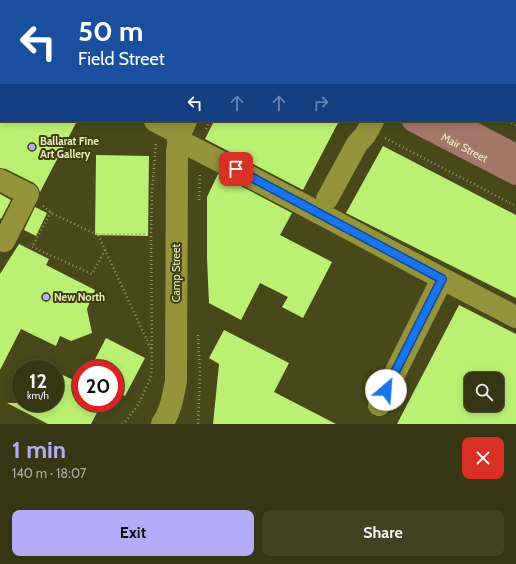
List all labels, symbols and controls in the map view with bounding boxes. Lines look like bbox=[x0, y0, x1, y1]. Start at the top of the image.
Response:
text: 50 m bbox=[78, 14, 143, 48]
icon: left bbox=[12, 16, 64, 68]
text: Field Street bbox=[78, 48, 165, 70]
icon: left bbox=[184, 92, 206, 114]
icon: ahead bbox=[226, 92, 248, 114]
icon: ahead bbox=[268, 92, 290, 114]
icon: right bbox=[310, 92, 332, 114]
street label: Mair Street bbox=[439, 130, 491, 166]
place label: Ballarat Fine Art Gallery bbox=[40, 134, 99, 161]
marker: Ballarat Fine Art Gallery bbox=[27, 142, 37, 152]
pin bbox=[219, 152, 253, 186]
icon: arrive bbox=[225, 158, 247, 180]
street label: Camp Street bbox=[169, 243, 183, 302]
place label: New North bbox=[54, 290, 105, 304]
marker: New North bbox=[41, 292, 51, 302]
speed limit sign: 20 bbox=[72, 360, 124, 412]
text: 12 bbox=[29, 369, 47, 393]
position arrow bbox=[365, 369, 407, 411]
map controls bbox=[464, 372, 504, 412]
button: search bbox=[464, 372, 504, 412]
text: km/h bbox=[27, 389, 49, 402]
text: 1 min bbox=[12, 435, 66, 464]
button: close bbox=[462, 437, 504, 479]
text: 140 m · 18:07 bbox=[12, 465, 86, 481]
button: Exit bbox=[12, 510, 254, 556]
button: Share bbox=[262, 510, 504, 556]

